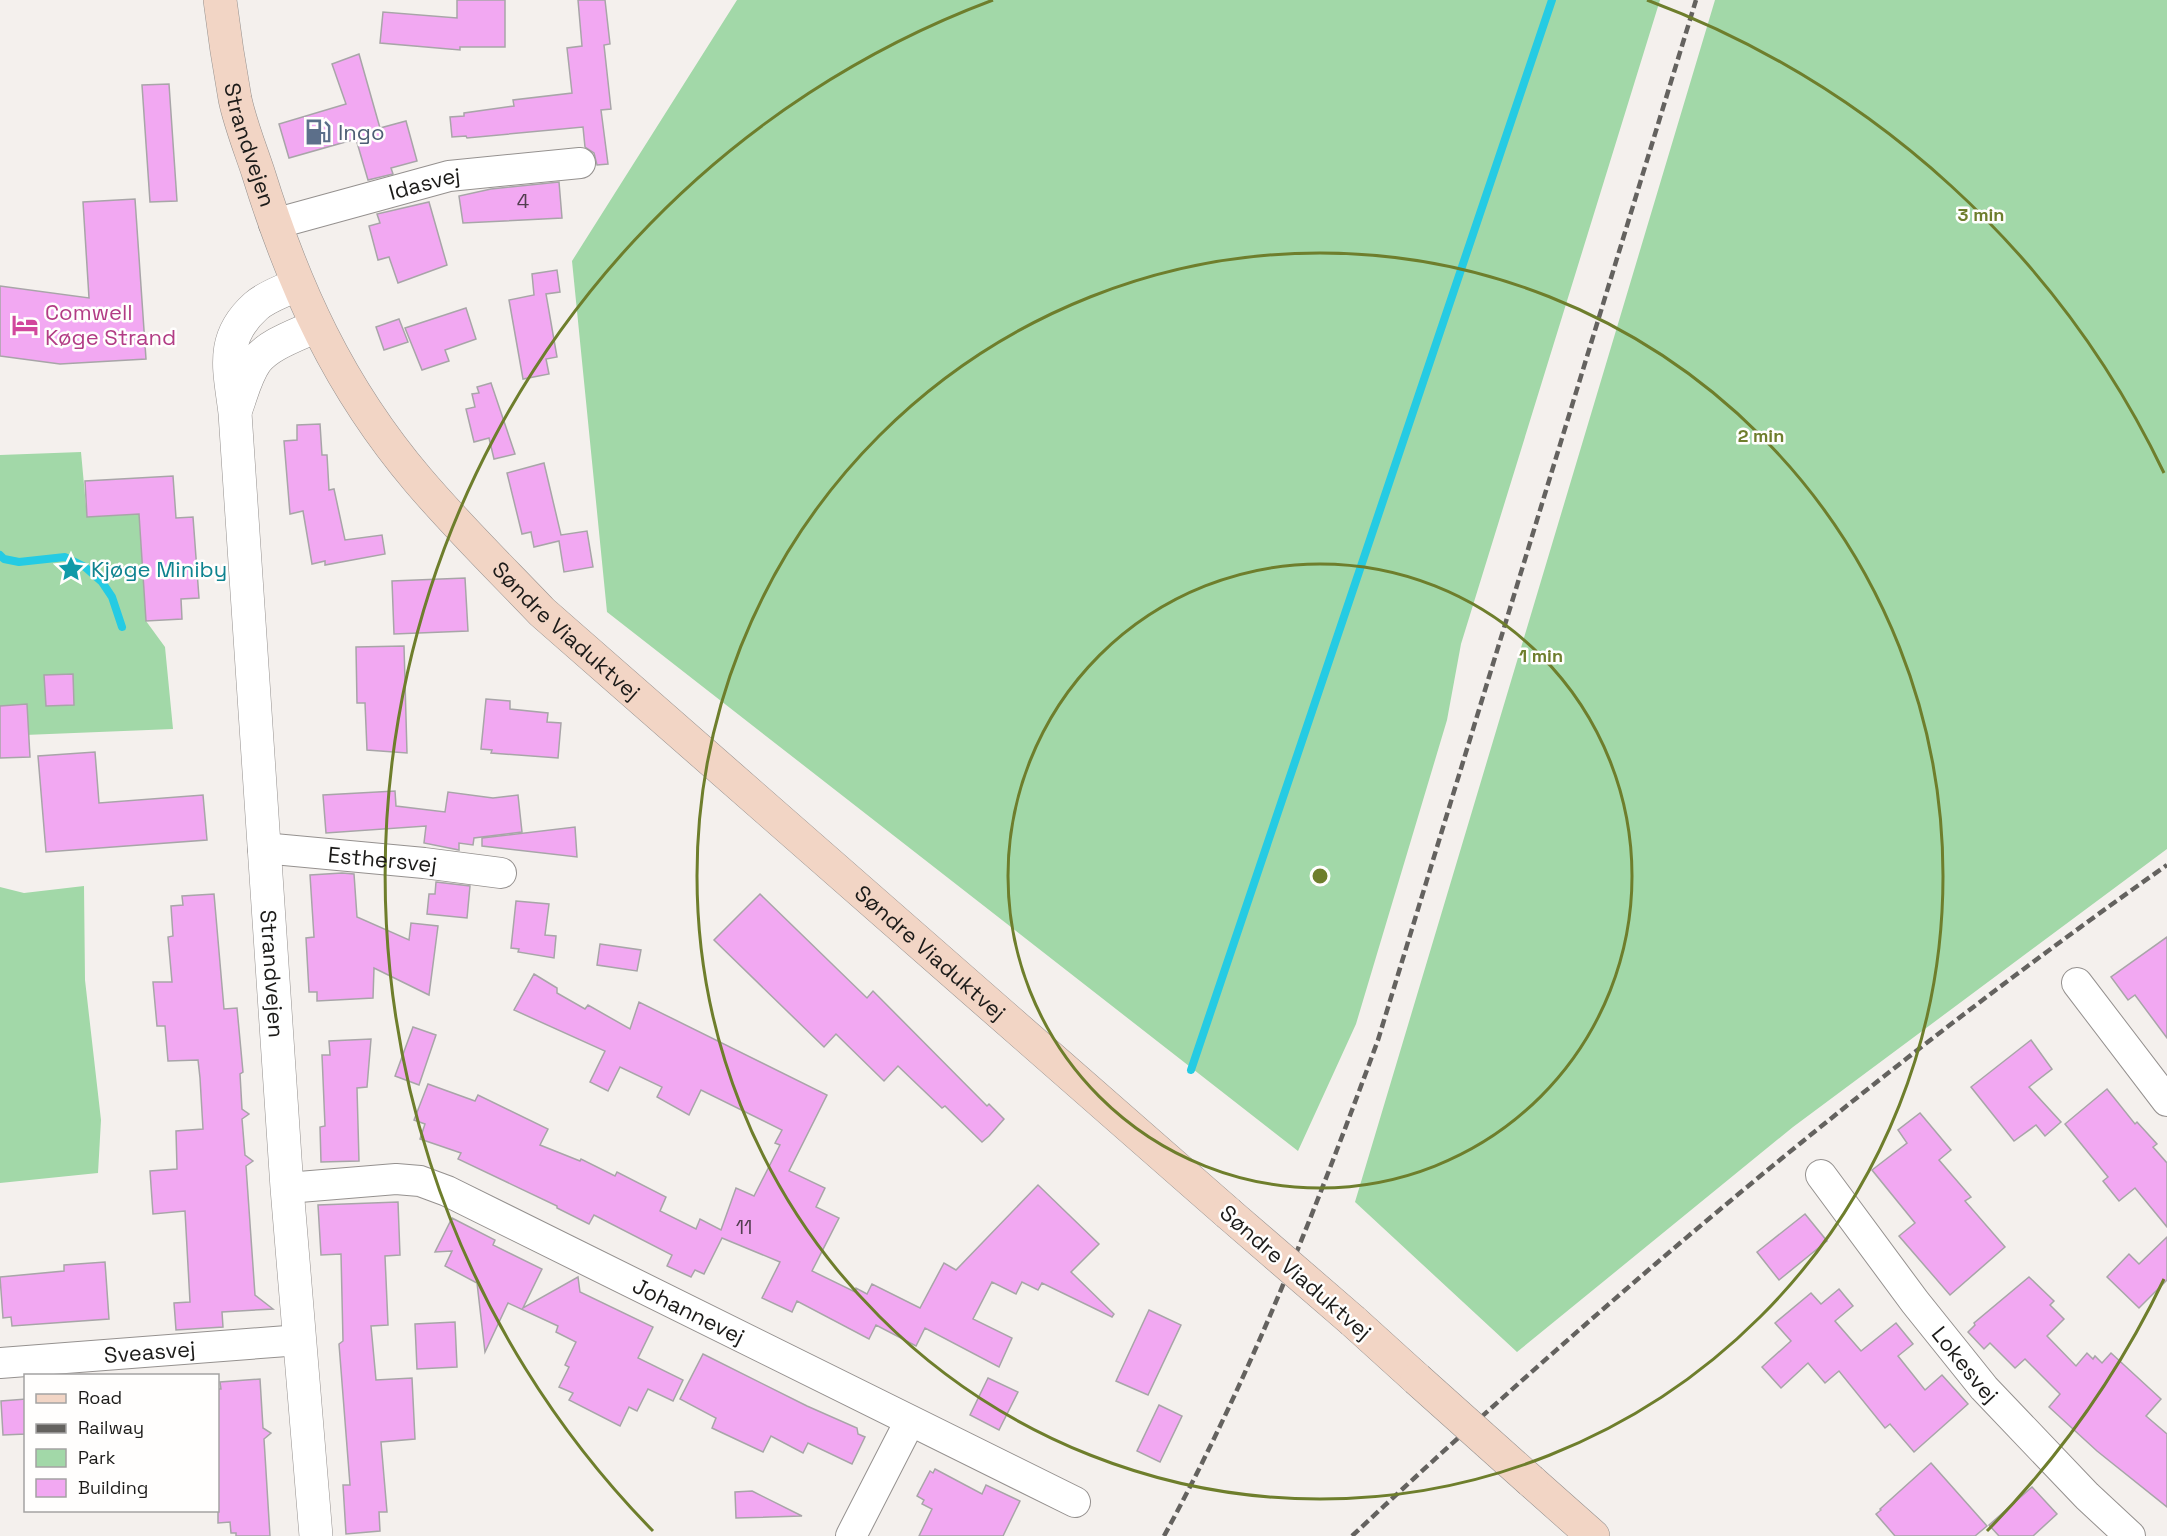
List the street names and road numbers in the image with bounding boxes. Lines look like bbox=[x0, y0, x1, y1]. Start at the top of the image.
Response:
street label: Strandvejen bbox=[218, 81, 282, 210]
street label: Idasvej bbox=[385, 161, 461, 206]
street label: Søndre Viaduktvej bbox=[486, 555, 646, 706]
street label: Esthersvej bbox=[327, 840, 439, 879]
street label: Søndre Viaduktvej bbox=[849, 879, 1012, 1026]
street label: Strandvejen bbox=[254, 909, 291, 1039]
street label: Søndre Viaduktvej bbox=[1214, 1199, 1378, 1345]
street label: Johannevej bbox=[628, 1271, 749, 1350]
street label: Lokesvej bbox=[1926, 1320, 2005, 1409]
street label: Sveasvej bbox=[103, 1334, 196, 1369]

